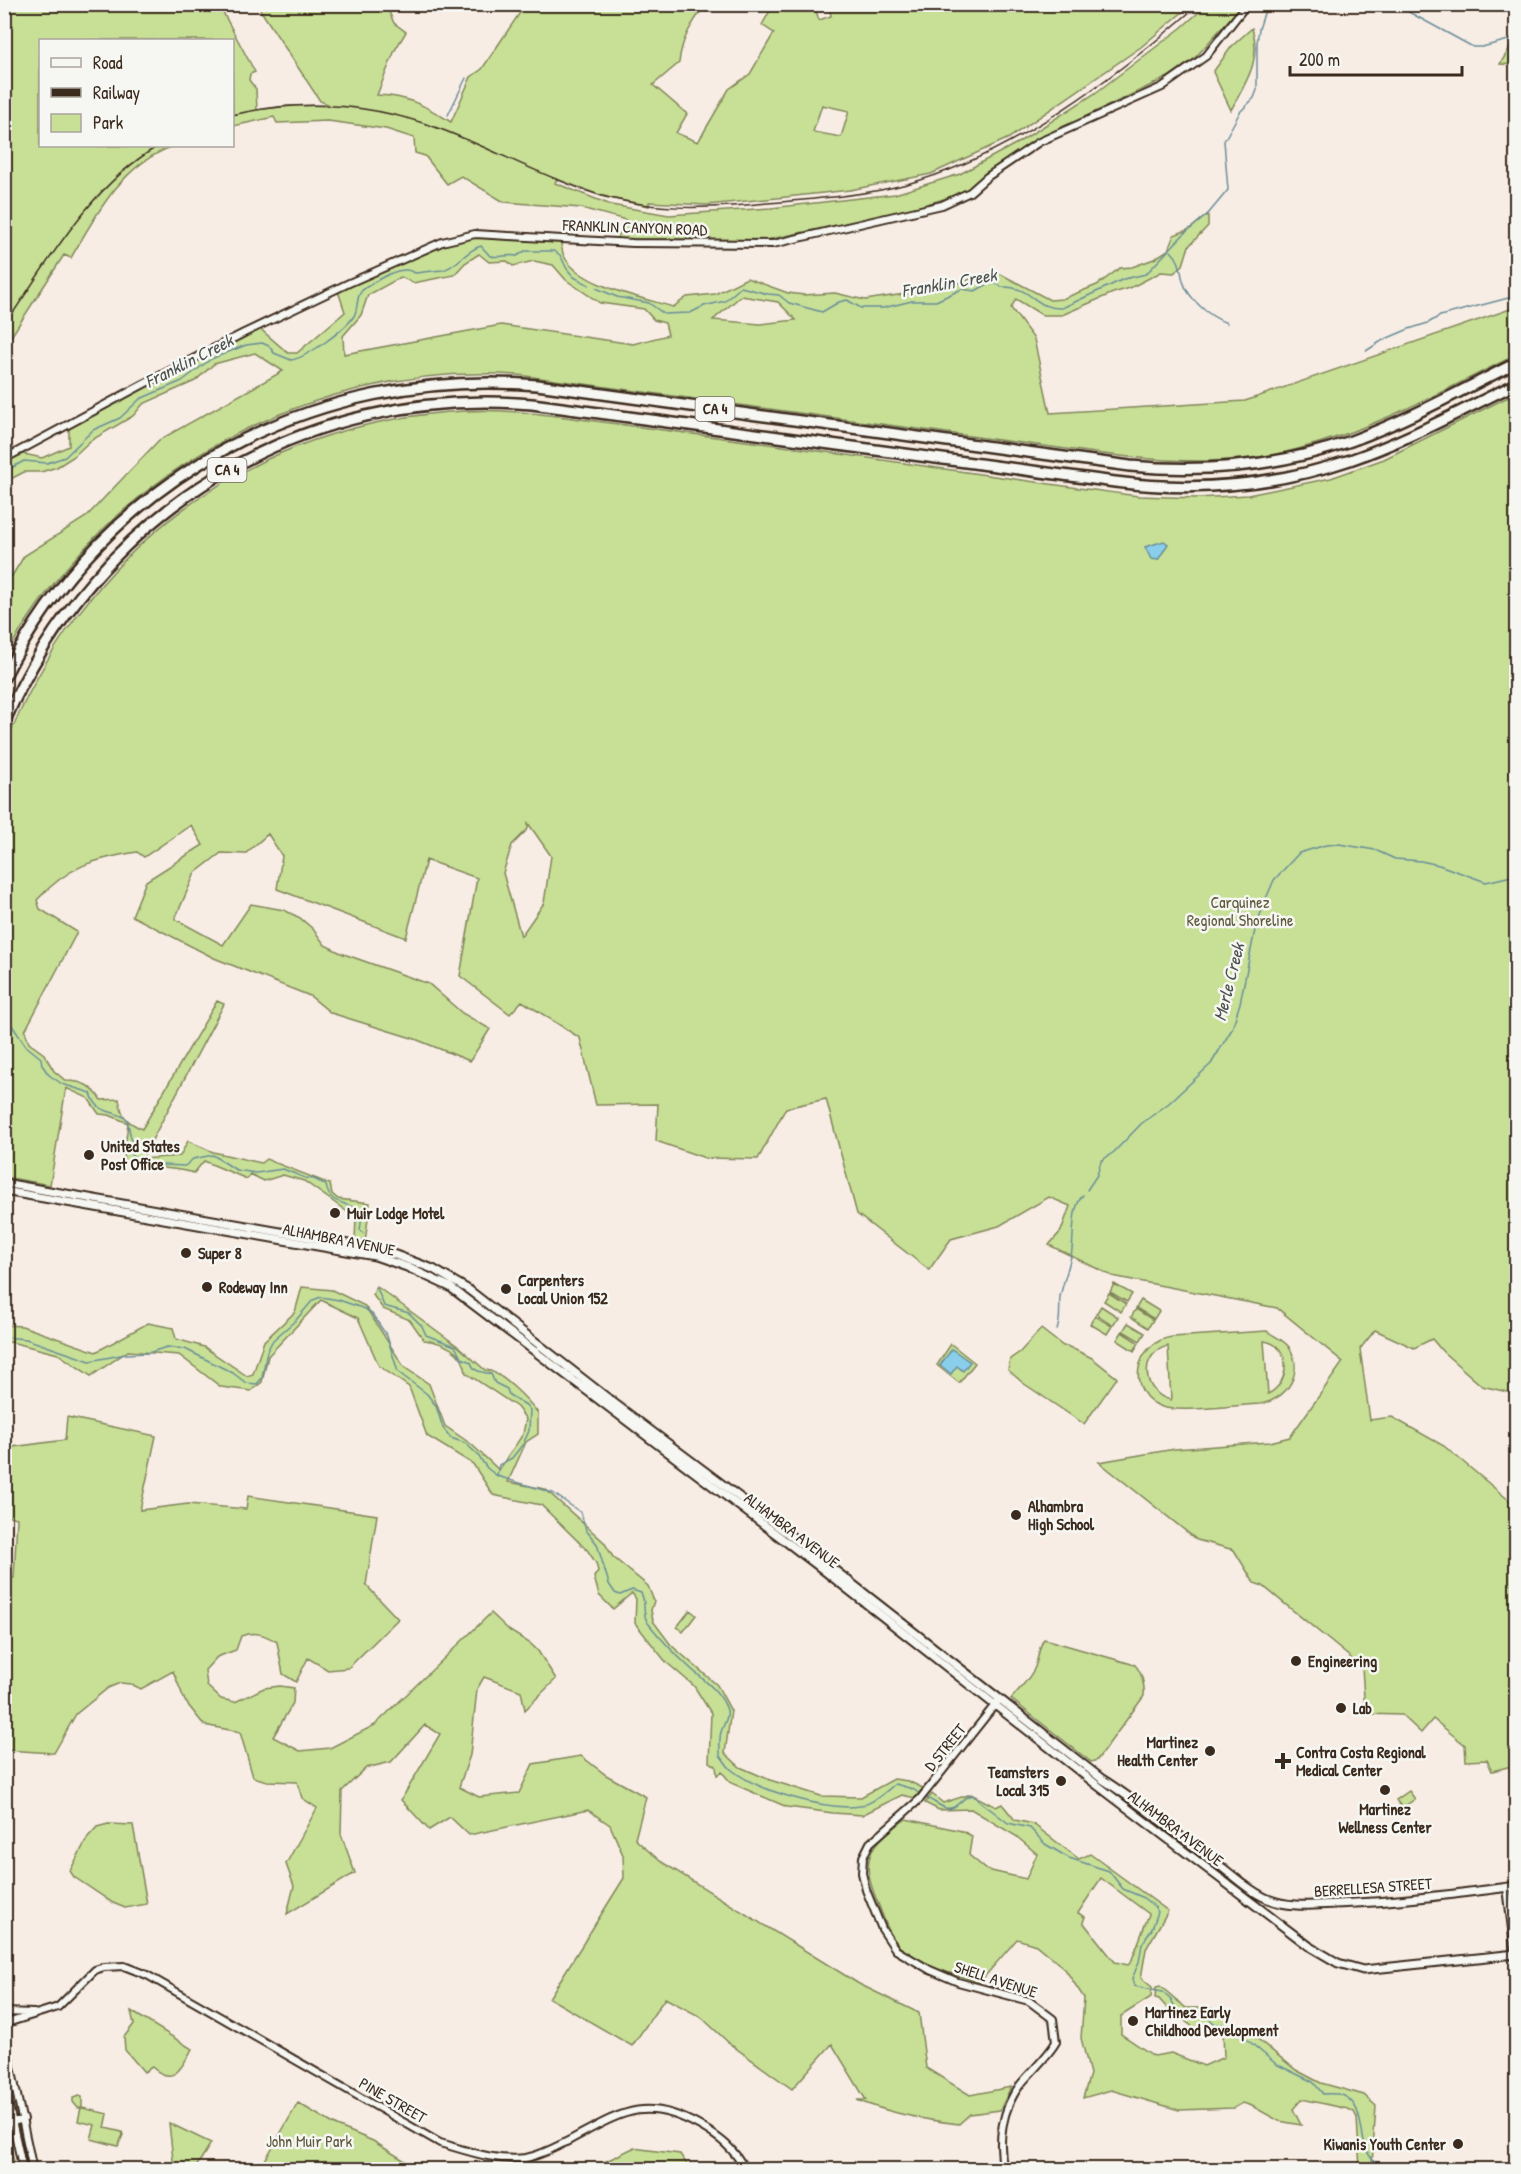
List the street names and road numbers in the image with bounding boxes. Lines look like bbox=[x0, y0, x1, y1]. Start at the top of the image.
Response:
street label: FRANKLIN CANYON ROAD bbox=[561, 213, 708, 241]
road number: CA 4 bbox=[696, 397, 734, 421]
road number: CA 4 bbox=[208, 458, 246, 482]
street label: ALHAMBRA AVENUE bbox=[281, 1217, 397, 1261]
street label: ALHAMBRA AVENUE bbox=[740, 1487, 844, 1573]
street label: D STREET bbox=[919, 1718, 971, 1775]
street label: ALHAMBRA AVENUE bbox=[1124, 1785, 1228, 1871]
street label: BERRELLESA STREET bbox=[1313, 1872, 1433, 1902]
street label: SHELL AVENUE bbox=[952, 1955, 1040, 2003]
street label: PINE STREET bbox=[355, 2072, 431, 2128]

